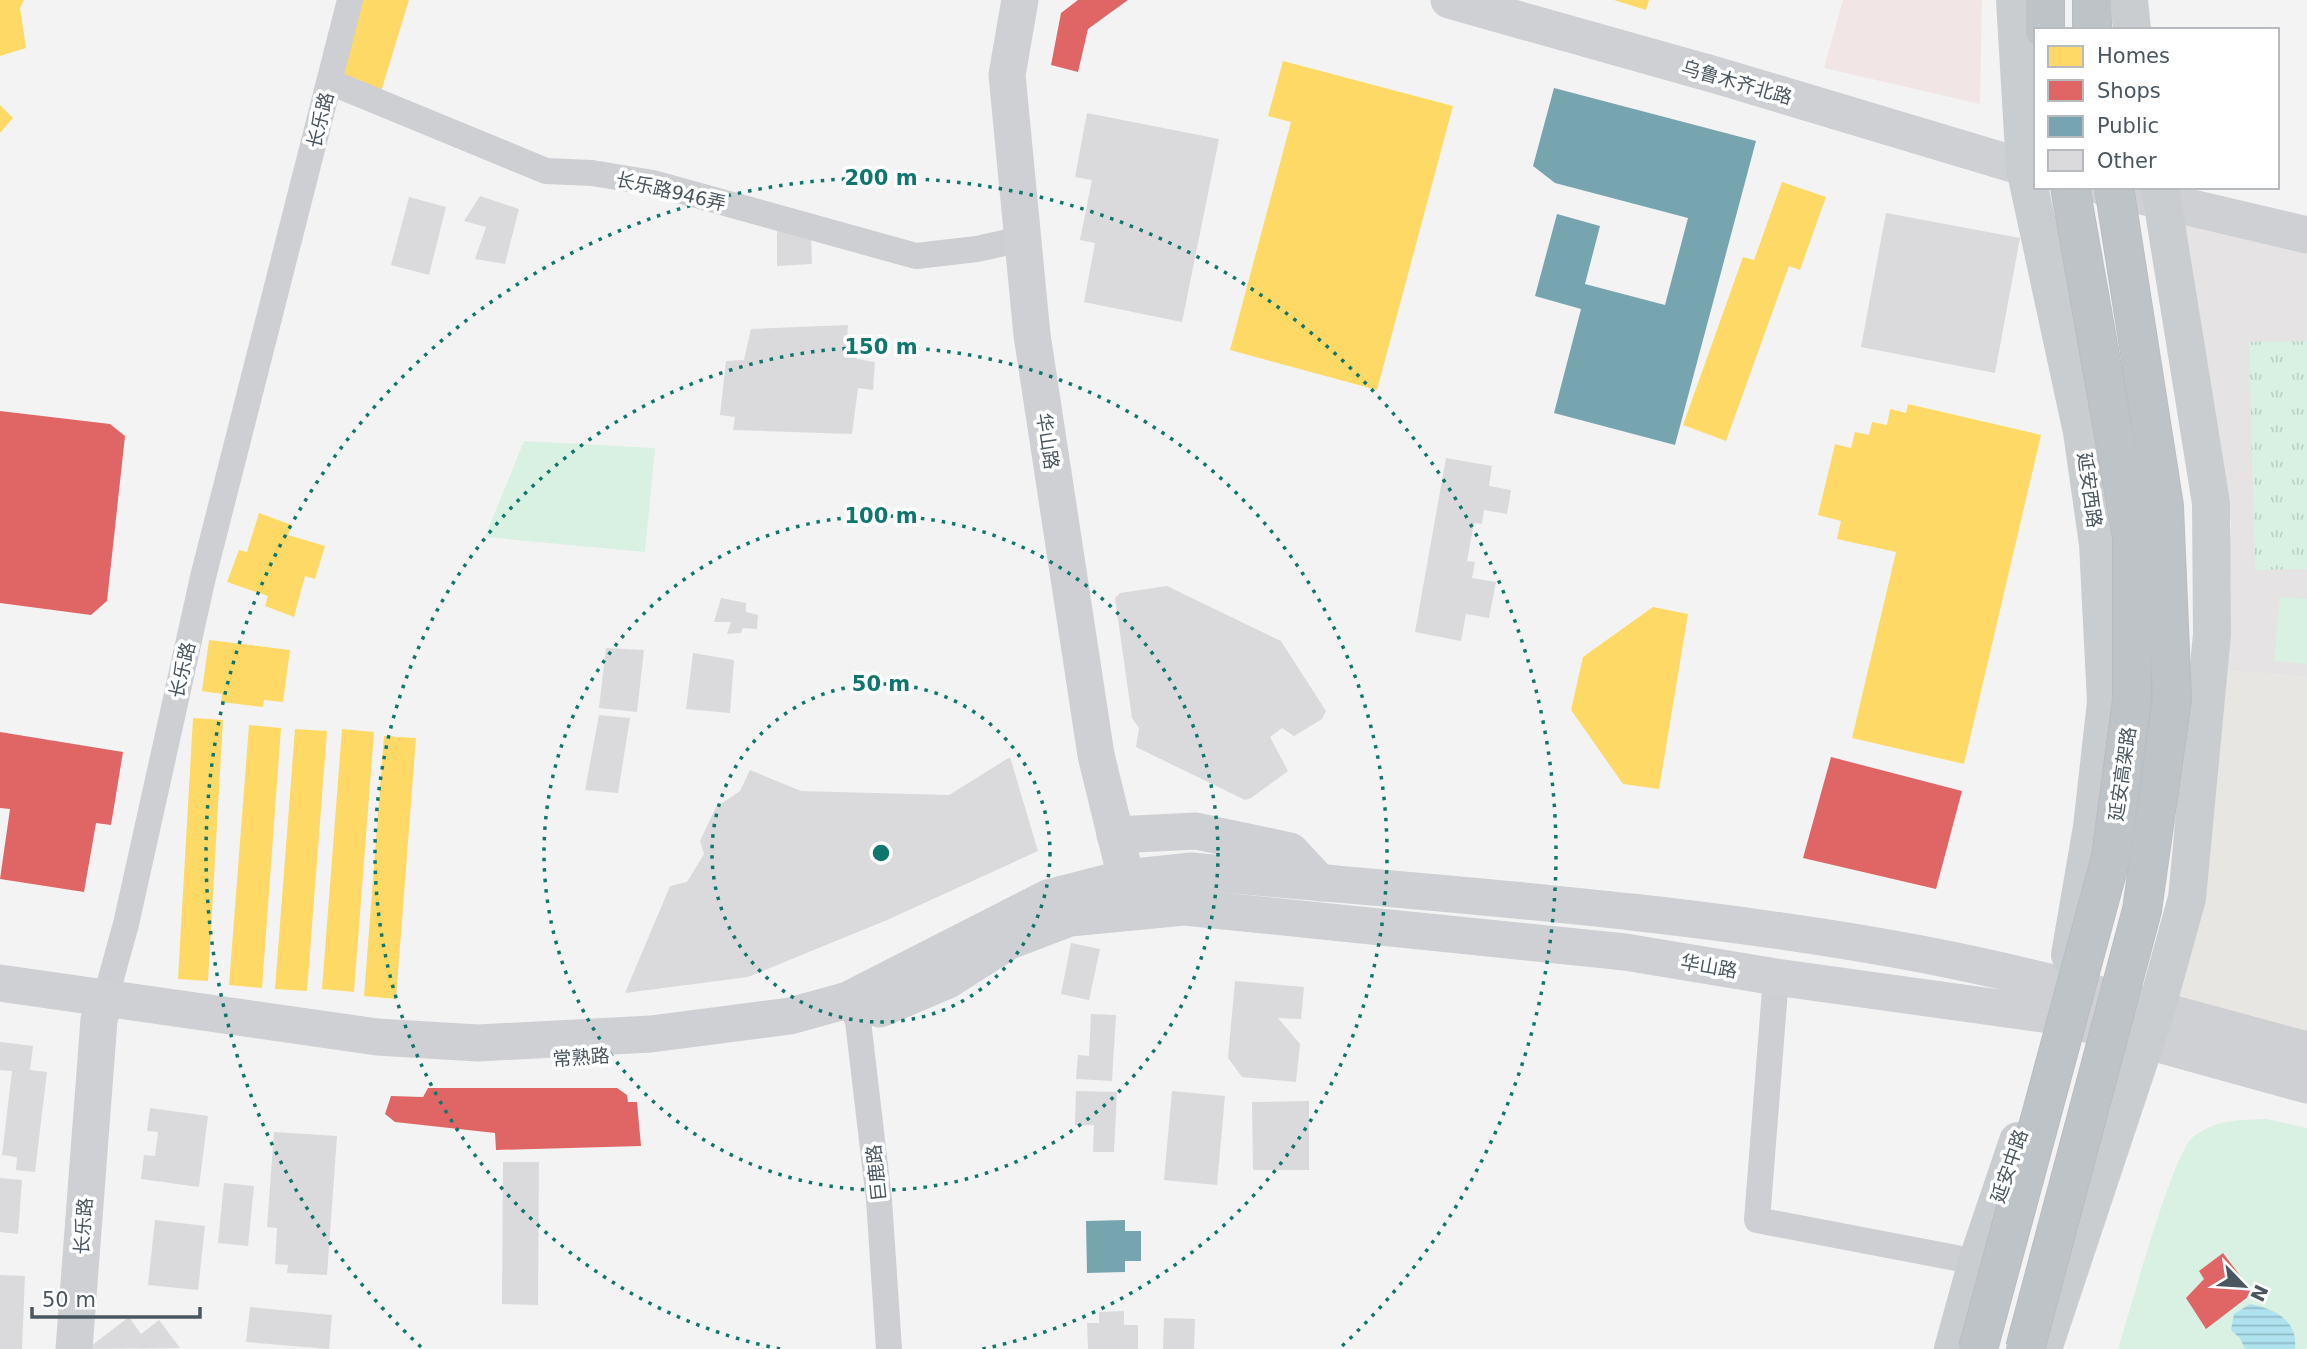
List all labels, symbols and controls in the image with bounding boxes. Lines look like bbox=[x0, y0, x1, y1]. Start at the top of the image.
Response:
legend bbox=[2034, 28, 2279, 189]
text: Homes bbox=[2097, 44, 2170, 68]
street label: 乌鲁木齐北路 bbox=[1679, 56, 1795, 108]
text: Shops bbox=[2097, 79, 2161, 103]
street label: 长乐路 bbox=[302, 90, 338, 150]
text: Public bbox=[2097, 114, 2159, 138]
text: Other bbox=[2097, 149, 2157, 173]
text: 200 m bbox=[844, 166, 918, 190]
street label: 长乐路946弄 bbox=[614, 168, 728, 214]
text: 150 m bbox=[844, 335, 918, 359]
street label: 华山路 bbox=[1033, 411, 1063, 471]
street label: 延安西路 bbox=[2074, 451, 2106, 529]
text: 100 m bbox=[844, 504, 918, 528]
street label: 长乐路 bbox=[165, 640, 199, 700]
text: 50 m bbox=[852, 672, 910, 696]
street label: 延安高架路 bbox=[2104, 725, 2140, 823]
centre of rings bbox=[869, 841, 893, 865]
street label: 华山路 bbox=[1679, 950, 1739, 982]
street label: 常熟路 bbox=[552, 1044, 610, 1070]
street label: 延安中路 bbox=[1986, 1126, 2032, 1206]
street label: 巨鹿路 bbox=[862, 1143, 890, 1203]
street label: 长乐路 bbox=[70, 1197, 96, 1255]
north arrow bbox=[2209, 1251, 2279, 1321]
scale bar bbox=[32, 1276, 200, 1320]
text: N bbox=[2246, 1281, 2273, 1305]
text: 50 m bbox=[42, 1288, 96, 1312]

